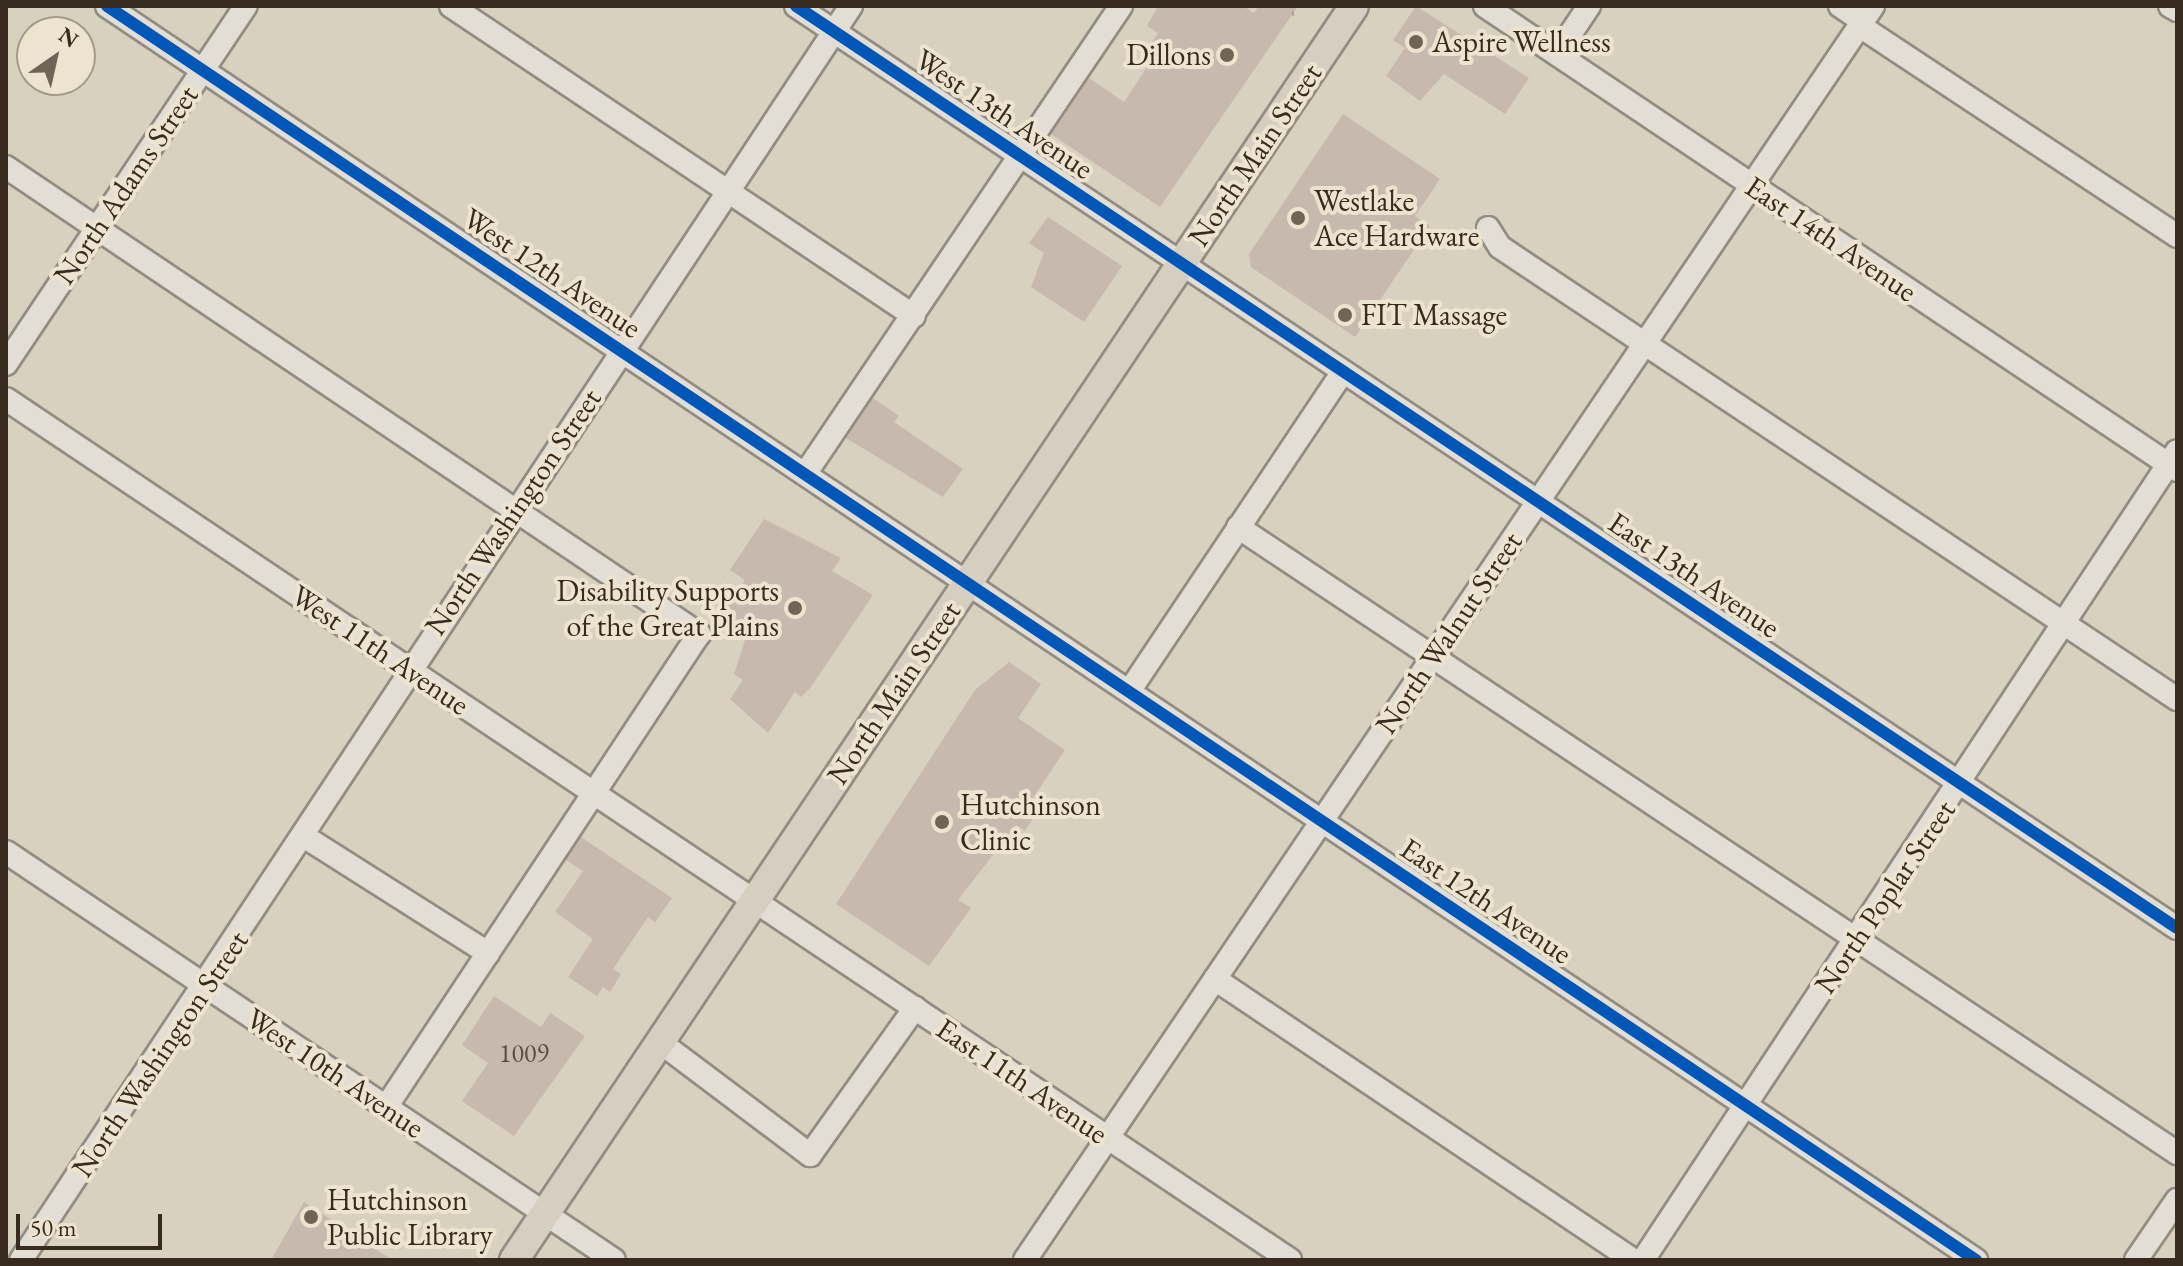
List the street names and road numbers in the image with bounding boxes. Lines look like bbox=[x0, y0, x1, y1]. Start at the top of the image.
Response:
street label: West 13th Avenue bbox=[908, 41, 1100, 187]
street label: North Main Street bbox=[1181, 57, 1329, 253]
street label: North Adams Street bbox=[46, 79, 206, 291]
street label: East 14th Avenue bbox=[1738, 168, 1924, 310]
street label: West 12th Avenue bbox=[456, 200, 648, 346]
street label: North Washington Street bbox=[417, 382, 609, 642]
street label: East 13th Avenue bbox=[1601, 504, 1787, 646]
street label: North Walnut Street bbox=[1368, 525, 1530, 741]
street label: West 11th Avenue bbox=[284, 577, 476, 723]
street label: North Main Street bbox=[820, 595, 968, 791]
street label: North Poplar Street bbox=[1807, 793, 1963, 1001]
street label: East 12th Avenue bbox=[1393, 830, 1579, 972]
street label: North Washington Street bbox=[64, 924, 256, 1184]
street label: West 10th Avenue bbox=[239, 1000, 431, 1146]
street label: East 11th Avenue bbox=[929, 1010, 1115, 1152]

